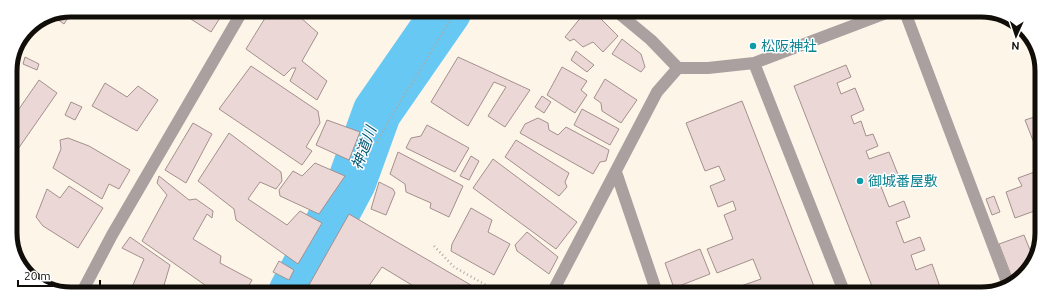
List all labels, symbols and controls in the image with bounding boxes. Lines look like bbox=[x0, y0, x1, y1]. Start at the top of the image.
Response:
north arrow bbox=[996, 16, 1036, 56]
place label: 松阪神社 bbox=[761, 38, 817, 54]
text: N bbox=[1011, 40, 1020, 52]
marker: 松阪神社 bbox=[748, 41, 758, 51]
water label: 神道川 bbox=[348, 122, 380, 172]
place label: 御城番屋敷 bbox=[868, 173, 938, 189]
marker: 御城番屋敷 bbox=[855, 176, 865, 186]
scale bar bbox=[18, 262, 100, 288]
text: 20 m bbox=[24, 269, 51, 282]

